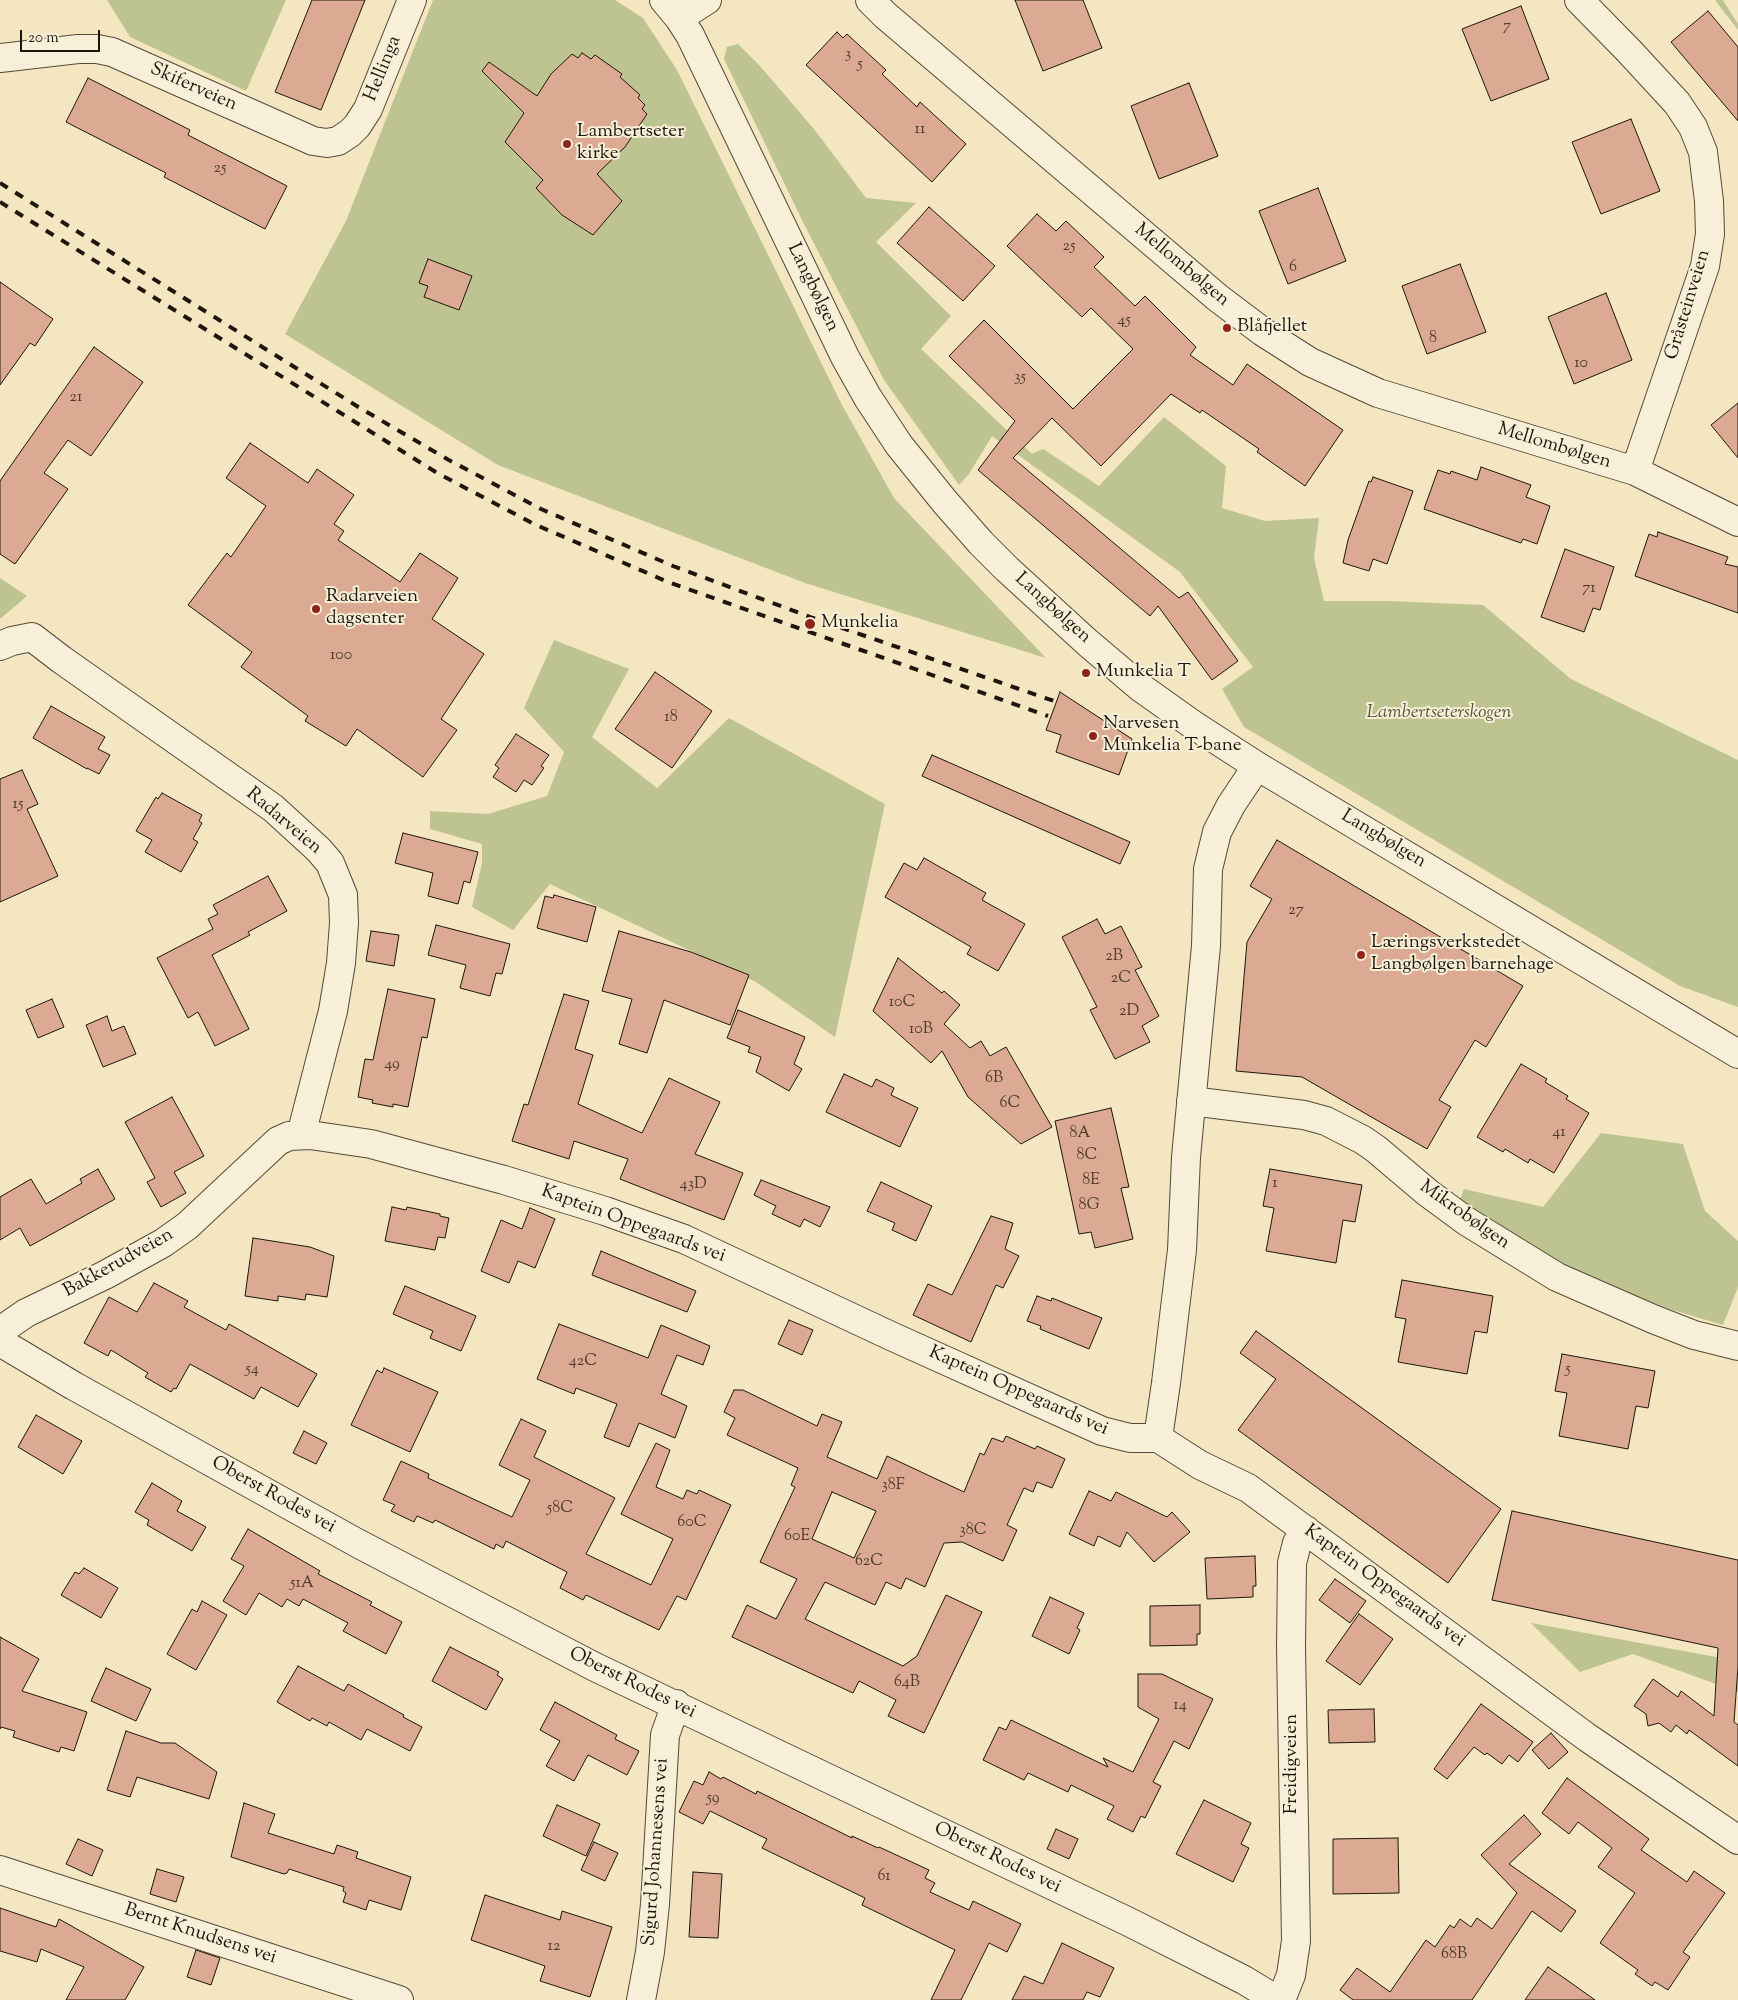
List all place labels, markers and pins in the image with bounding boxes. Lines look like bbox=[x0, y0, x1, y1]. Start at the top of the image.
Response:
place label: Lambertseter kirke bbox=[577, 122, 684, 166]
marker: Lambertseter kirke bbox=[561, 138, 573, 150]
place label: Blåfjellet bbox=[1237, 317, 1307, 339]
marker: Blåfjellet bbox=[1221, 322, 1233, 334]
place label: Radarveien dagsenter bbox=[326, 587, 418, 631]
marker: Radarveien dagsenter bbox=[310, 603, 322, 615]
place label: Munkelia bbox=[821, 613, 899, 635]
marker: Munkelia bbox=[803, 617, 817, 631]
place label: Munkelia T bbox=[1096, 662, 1191, 684]
marker: Munkelia T bbox=[1080, 667, 1092, 679]
place label: Narvesen Munkelia T-bane bbox=[1103, 714, 1242, 758]
marker: Narvesen Munkelia T-bane bbox=[1087, 730, 1099, 742]
place label: Læringsverkstedet Langbølgen barnehage bbox=[1371, 933, 1554, 977]
marker: Læringsverkstedet Langbølgen barnehage bbox=[1355, 949, 1367, 961]

